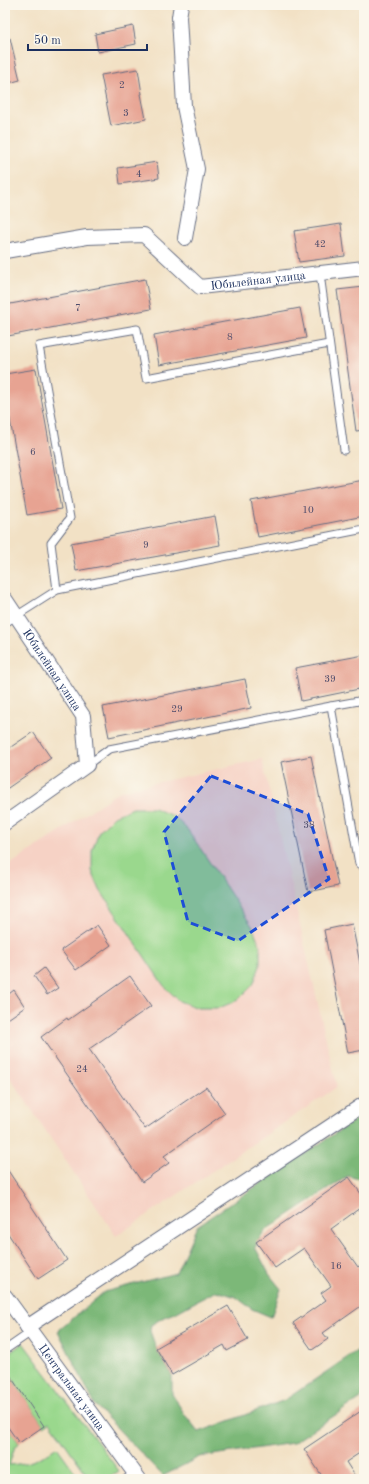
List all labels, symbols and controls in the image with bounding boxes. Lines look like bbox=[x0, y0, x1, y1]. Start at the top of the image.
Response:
scale bar bbox=[28, 26, 147, 52]
text: 50 m bbox=[34, 34, 61, 47]
house number: 2 bbox=[119, 80, 125, 90]
house number: 3 bbox=[123, 108, 129, 118]
house number: 4 bbox=[136, 169, 142, 179]
house number: 42 bbox=[314, 239, 326, 249]
street label: Юбилейная улица bbox=[210, 270, 306, 293]
house number: 7 bbox=[75, 303, 81, 313]
house number: 8 bbox=[227, 332, 233, 342]
house number: 6 bbox=[30, 447, 36, 457]
house number: 10 bbox=[302, 505, 314, 515]
house number: 9 bbox=[143, 540, 149, 550]
street label: Юбилейная улица bbox=[20, 627, 83, 713]
house number: 39 bbox=[324, 674, 336, 684]
house number: 29 bbox=[171, 704, 183, 714]
house number: 38 bbox=[303, 820, 315, 830]
house number: 24 bbox=[76, 1064, 88, 1074]
house number: 16 bbox=[330, 1261, 342, 1271]
street label: Центральная улица bbox=[36, 1342, 106, 1433]

